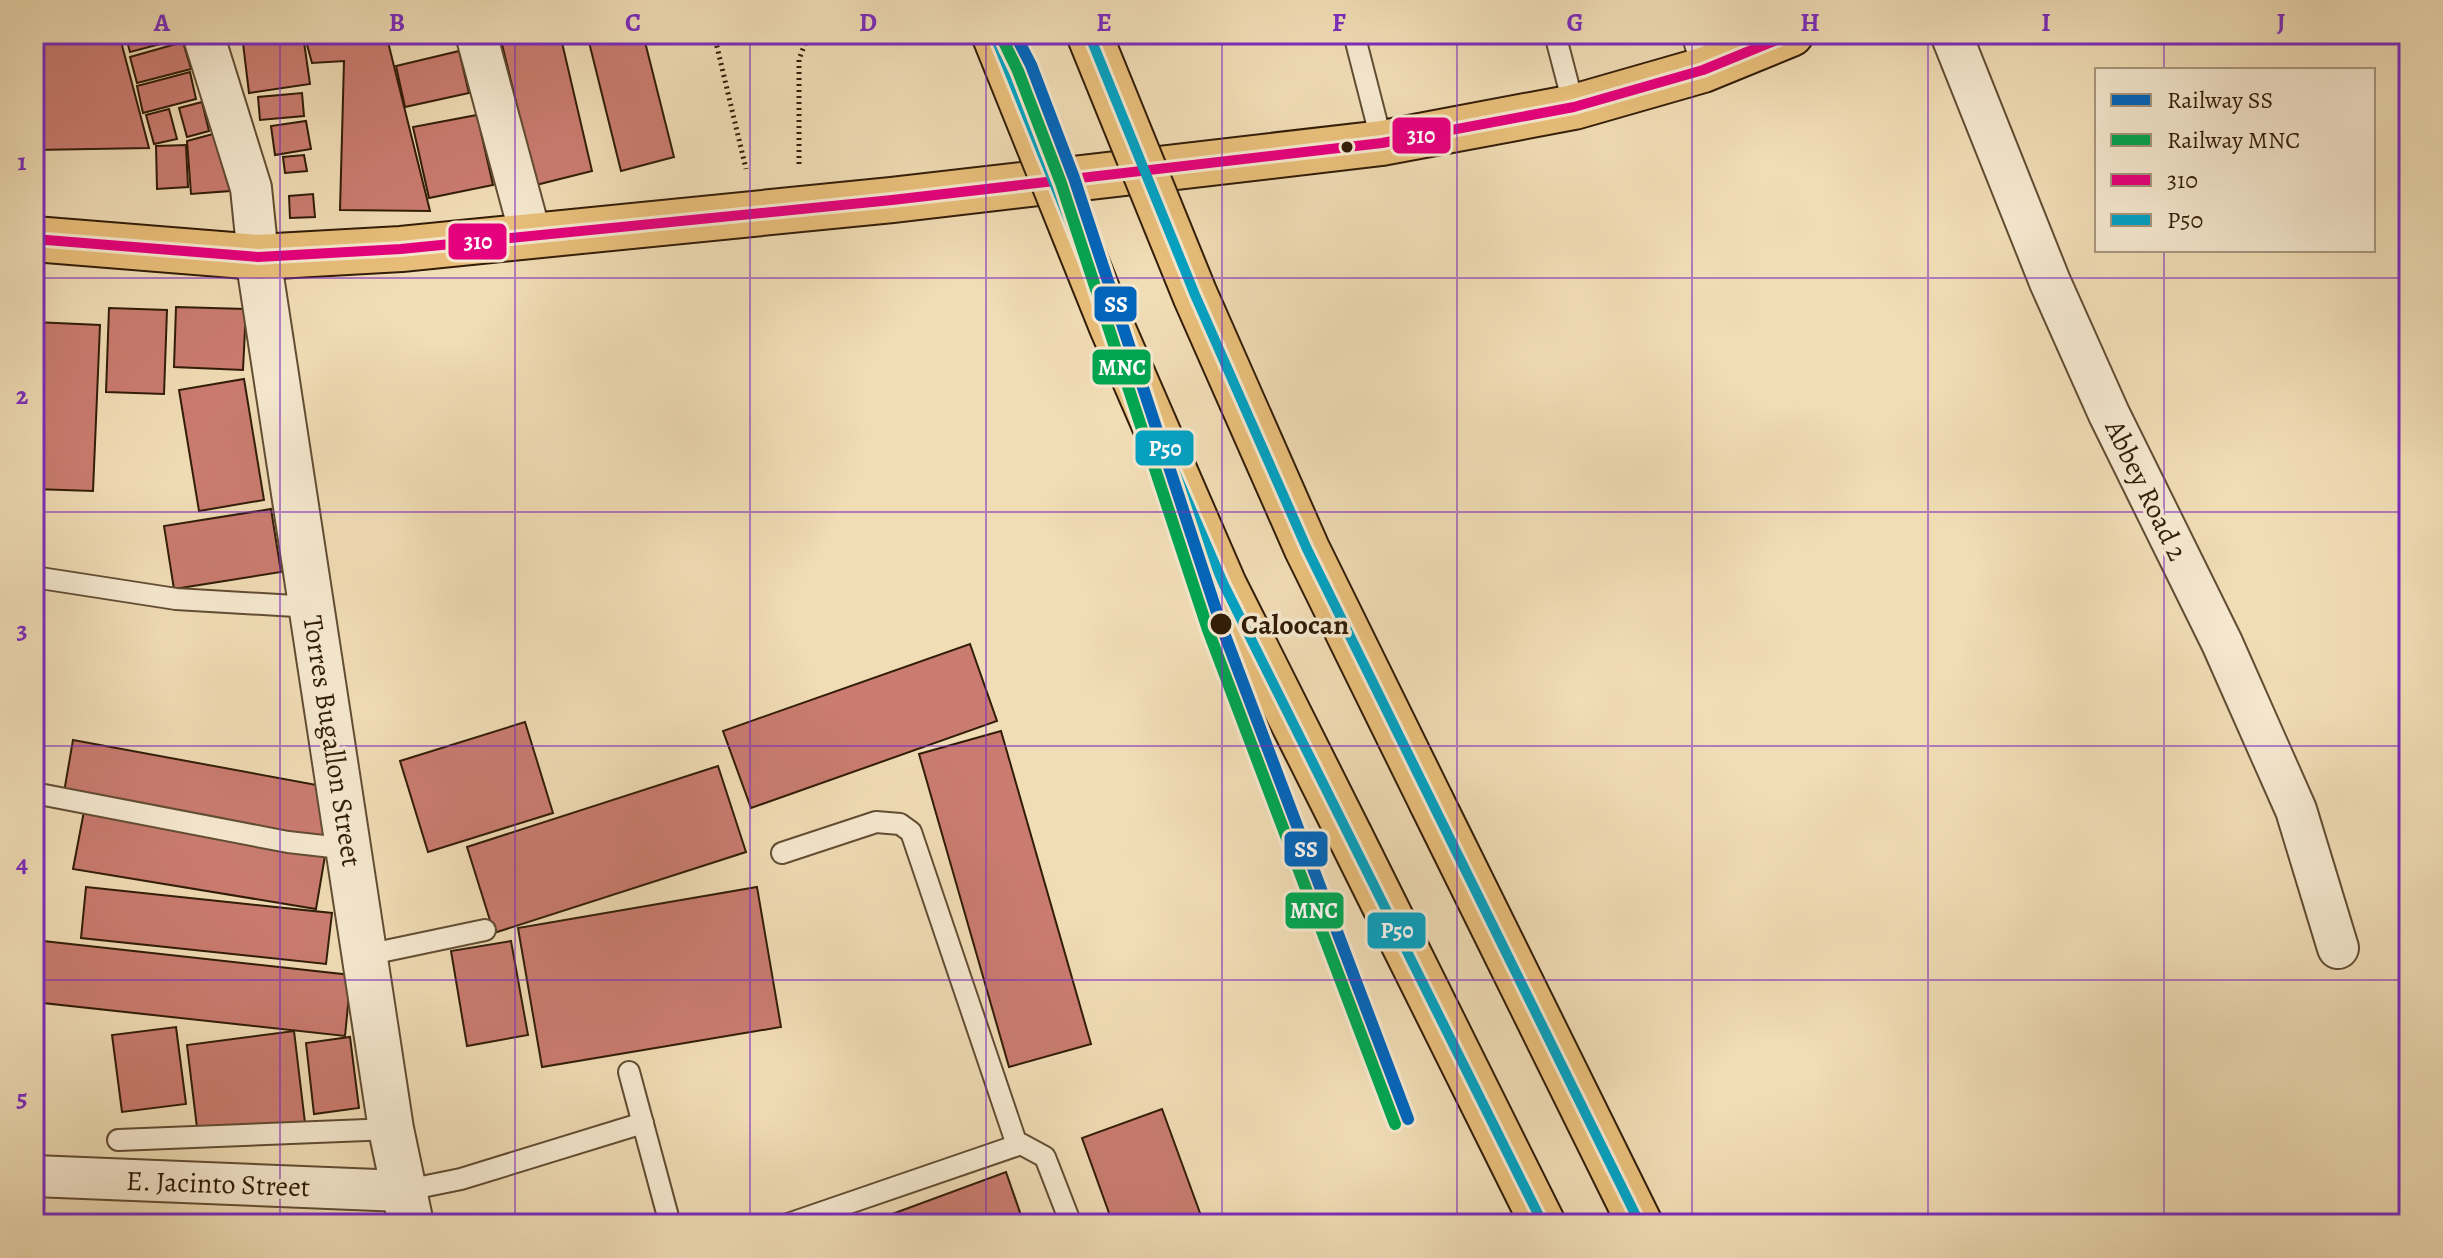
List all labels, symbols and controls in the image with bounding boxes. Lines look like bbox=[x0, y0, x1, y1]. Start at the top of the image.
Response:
text: A bbox=[153, 5, 171, 40]
text: B bbox=[389, 5, 405, 40]
text: C bbox=[625, 5, 641, 40]
text: D bbox=[859, 5, 877, 40]
text: E bbox=[1096, 5, 1112, 40]
text: F bbox=[1332, 5, 1346, 40]
text: G bbox=[1566, 5, 1584, 40]
text: H bbox=[1800, 5, 1820, 40]
text: I bbox=[2041, 5, 2051, 40]
text: J bbox=[2277, 5, 2285, 40]
legend bbox=[2095, 68, 2375, 252]
text: Railway SS bbox=[2167, 84, 2273, 116]
line badge: 310 bbox=[1391, 116, 1452, 155]
text: 310 bbox=[1407, 121, 1435, 151]
text: Railway MNC bbox=[2167, 124, 2300, 156]
unlabelled marker bbox=[1339, 139, 1355, 155]
text: 1 bbox=[17, 144, 27, 179]
text: 310 bbox=[2167, 164, 2198, 196]
text: P50 bbox=[2167, 204, 2203, 236]
line badge: 310 bbox=[447, 222, 508, 261]
text: 310 bbox=[464, 227, 492, 257]
line badge: SS bbox=[1093, 285, 1138, 323]
text: SS bbox=[1104, 290, 1128, 320]
line badge: MNC bbox=[1091, 348, 1152, 386]
text: MNC bbox=[1098, 353, 1146, 383]
text: 2 bbox=[16, 378, 29, 413]
street label: Abbey Road 2 bbox=[2095, 413, 2196, 567]
line badge: P50 bbox=[1134, 429, 1195, 467]
text: P50 bbox=[1148, 434, 1182, 464]
place label: Caloocan bbox=[1241, 606, 1349, 644]
marker: Caloocan bbox=[1208, 611, 1234, 637]
text: 3 bbox=[16, 612, 28, 647]
street label: Torres Bugallon Street bbox=[293, 613, 371, 870]
line badge: SS bbox=[1283, 830, 1329, 868]
text: SS bbox=[1294, 835, 1318, 865]
text: 4 bbox=[16, 846, 28, 881]
line badge: MNC bbox=[1284, 891, 1345, 930]
text: MNC bbox=[1290, 896, 1338, 926]
line badge: P50 bbox=[1366, 911, 1427, 950]
text: P50 bbox=[1380, 916, 1414, 946]
text: 5 bbox=[16, 1080, 28, 1115]
street label: E. Jacinto Street bbox=[125, 1162, 311, 1206]

